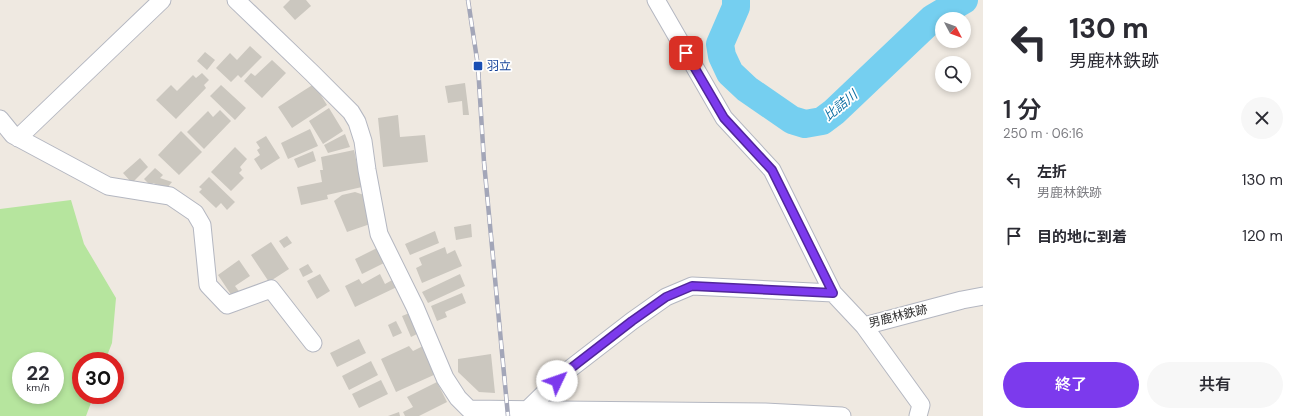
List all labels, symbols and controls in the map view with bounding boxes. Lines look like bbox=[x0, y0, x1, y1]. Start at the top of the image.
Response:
text: 130 m bbox=[1069, 10, 1149, 47]
north arrow bbox=[935, 12, 971, 48]
map controls bbox=[935, 12, 971, 92]
icon: left bbox=[1003, 16, 1055, 68]
pin bbox=[669, 36, 703, 70]
icon: arrive bbox=[675, 42, 697, 64]
text: 男鹿林鉄跡 bbox=[1069, 49, 1159, 73]
button: search bbox=[935, 56, 971, 92]
place label: 羽立 bbox=[487, 58, 511, 74]
marker: 羽立 bbox=[472, 60, 484, 72]
water label: 比詰川 bbox=[820, 85, 862, 124]
text: 1 分 bbox=[1003, 94, 1041, 125]
button: close bbox=[1241, 97, 1283, 139]
text: 250 m · 06:16 bbox=[1003, 125, 1084, 142]
text: 左折 bbox=[1037, 162, 1067, 182]
icon: left bbox=[1003, 169, 1025, 191]
text: 130 m bbox=[1242, 170, 1283, 190]
text: 男鹿林鉄跡 bbox=[1037, 184, 1102, 201]
icon: arrive bbox=[1003, 225, 1025, 247]
text: 120 m bbox=[1242, 226, 1283, 246]
text: 目的地に到着 bbox=[1037, 227, 1127, 247]
street label: 男鹿林鉄跡 bbox=[867, 301, 929, 331]
speed limit sign: 30 bbox=[72, 352, 124, 404]
text: 22 bbox=[26, 360, 50, 386]
position arrow bbox=[536, 360, 578, 402]
button: 終了 bbox=[1003, 362, 1139, 408]
button: 共有 bbox=[1147, 362, 1283, 408]
text: km/h bbox=[26, 381, 50, 394]

